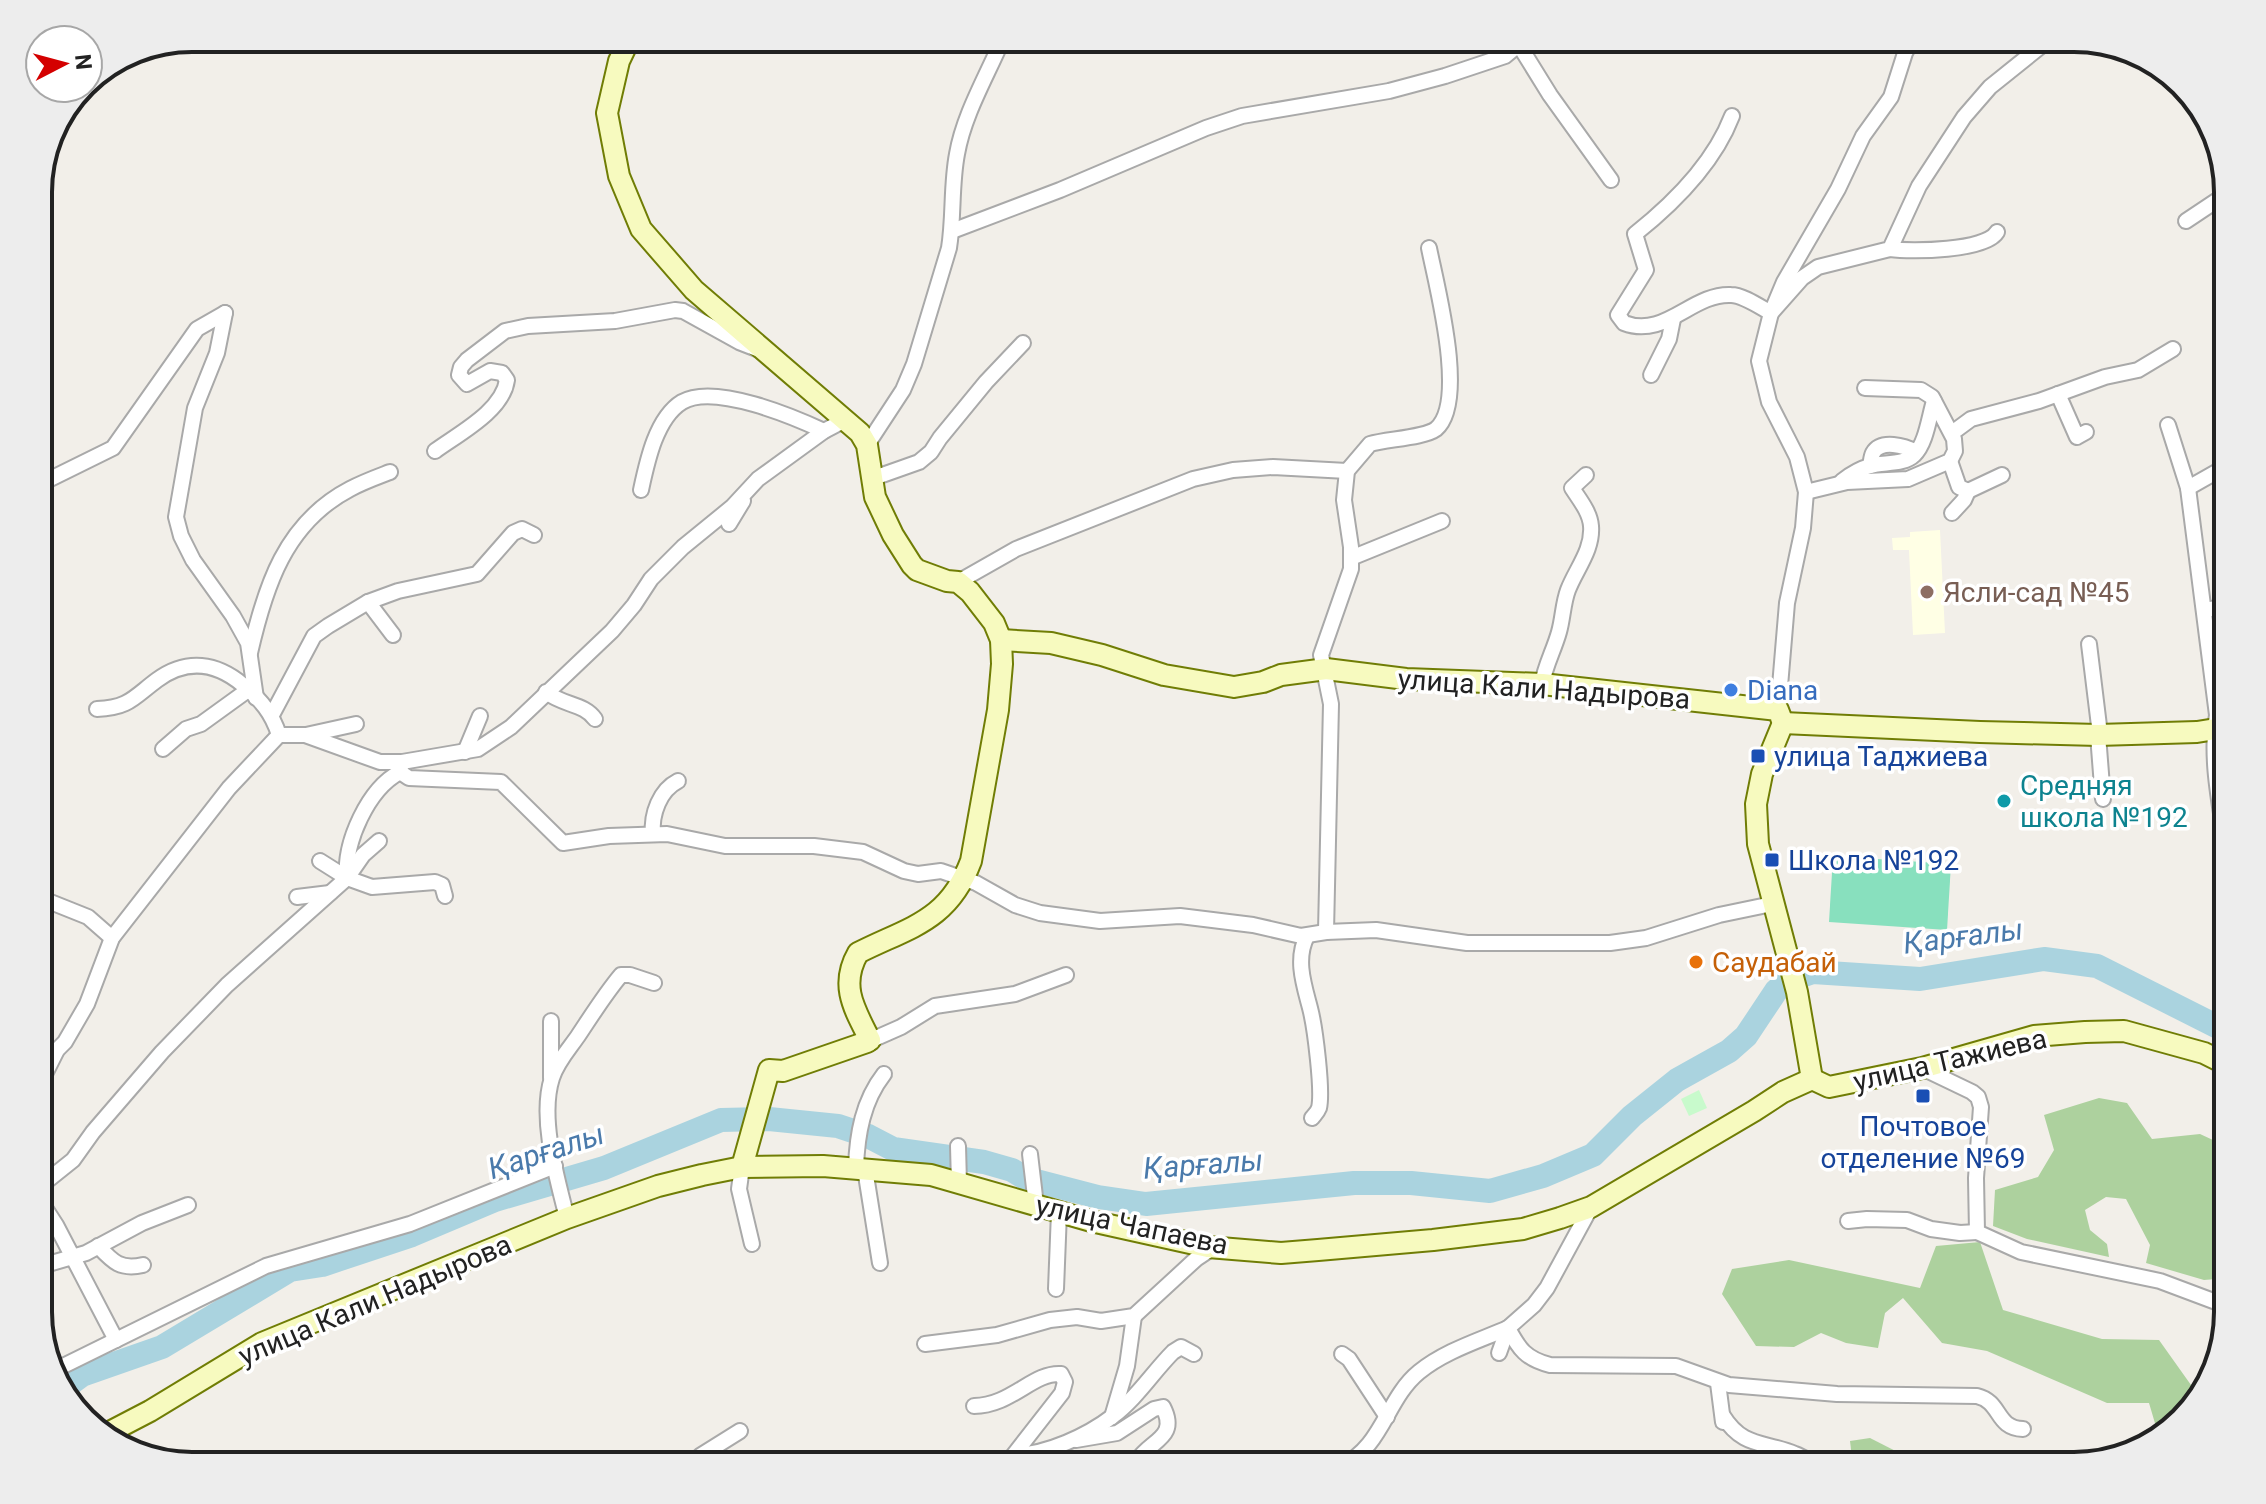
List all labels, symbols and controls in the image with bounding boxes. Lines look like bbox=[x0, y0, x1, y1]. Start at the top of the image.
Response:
north arrow bbox=[24, 24, 104, 104]
text: N bbox=[70, 53, 97, 71]
place label: Ясли-сад №45 bbox=[1943, 576, 2130, 609]
marker: Ясли-сад №45 bbox=[1918, 583, 1936, 601]
street label: улица Кали Надырова bbox=[1397, 662, 1691, 716]
place label: Diana bbox=[1747, 674, 1818, 707]
marker: Diana bbox=[1722, 681, 1740, 699]
place label: улица Таджиева bbox=[1774, 740, 1988, 773]
marker: улица Таджиева bbox=[1749, 747, 1767, 765]
place label: Средняя школа №192 bbox=[2020, 769, 2188, 834]
marker: Средняя школа №192 bbox=[1995, 792, 2013, 810]
place label: Школа №192 bbox=[1788, 844, 1959, 877]
marker: Школа №192 bbox=[1763, 851, 1781, 869]
water label: Қарғалы bbox=[1901, 911, 2025, 961]
place label: Саудабай bbox=[1712, 946, 1837, 979]
marker: Саудабай bbox=[1687, 953, 1705, 971]
street label: улица Тажиева bbox=[1850, 1022, 2050, 1098]
marker: Почтовое отделение №69 bbox=[1914, 1087, 1932, 1105]
place label: Почтовое отделение №69 bbox=[1820, 1110, 2026, 1175]
water label: Қарғалы bbox=[483, 1116, 609, 1186]
water label: Қарғалы bbox=[1142, 1142, 1264, 1186]
street label: улица Чапаева bbox=[1033, 1189, 1231, 1261]
street label: улица Кали Надырова bbox=[234, 1228, 516, 1372]

